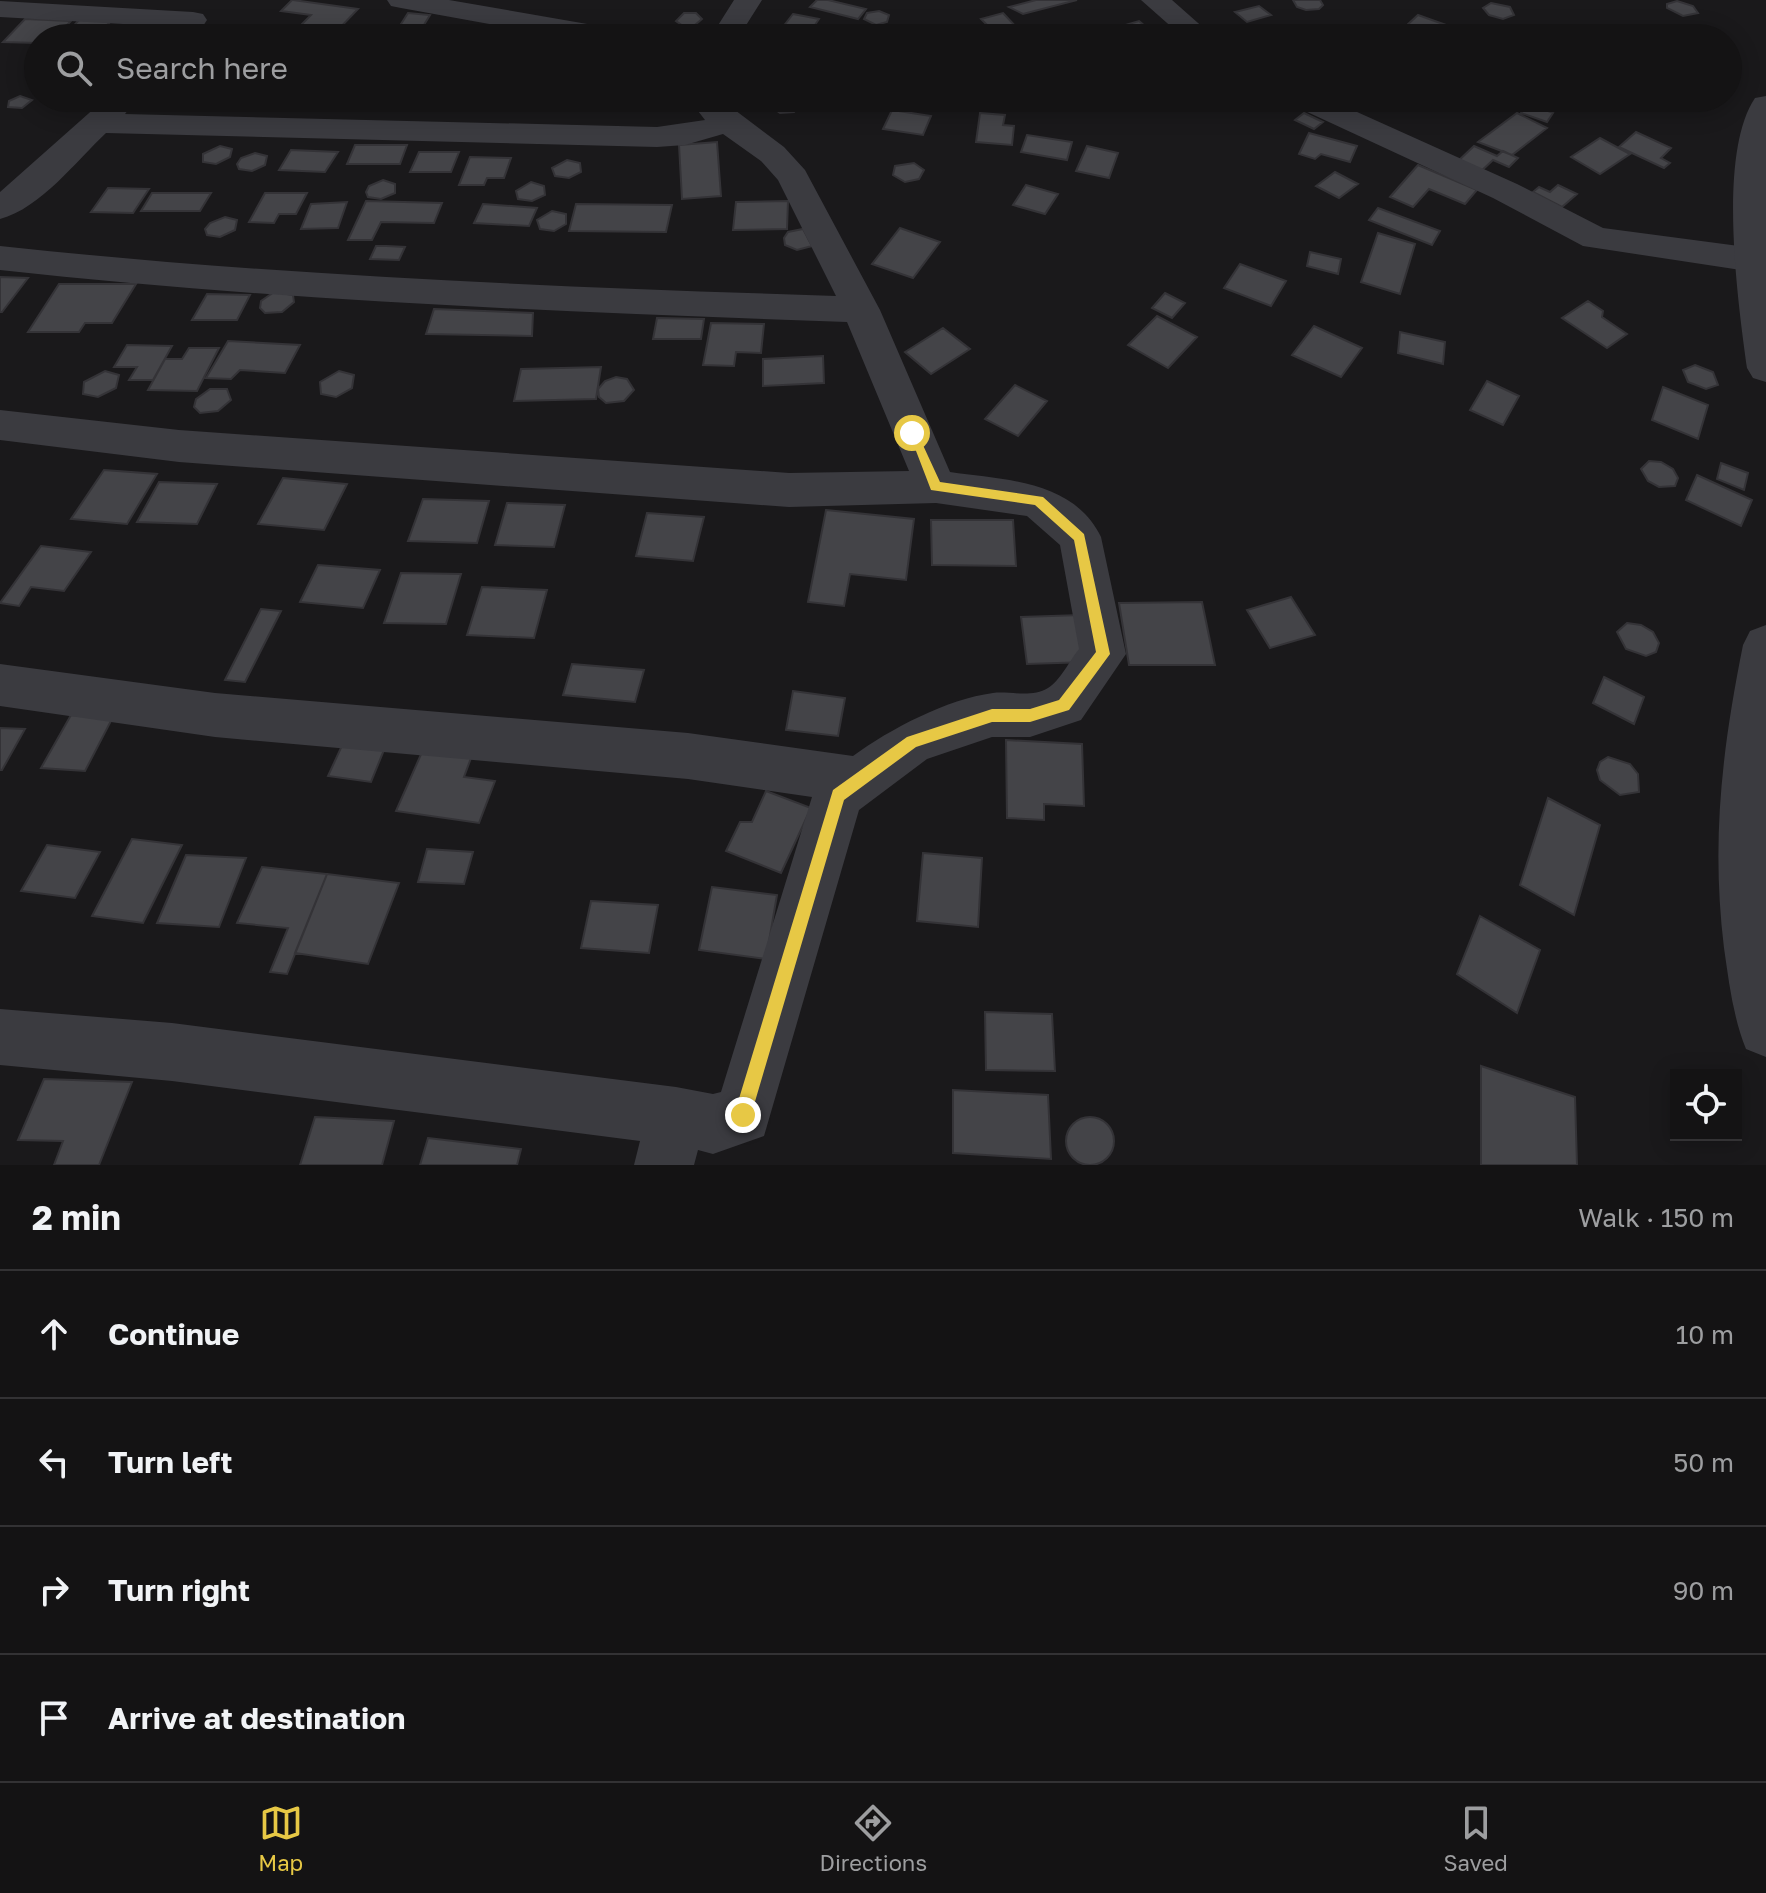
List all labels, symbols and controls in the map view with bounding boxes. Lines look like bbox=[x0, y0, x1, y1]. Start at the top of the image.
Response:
search box bbox=[24, 24, 1742, 112]
icon: search bbox=[52, 46, 96, 90]
text: Search here bbox=[116, 50, 288, 86]
route start bbox=[894, 415, 930, 451]
map controls bbox=[1670, 1069, 1742, 1141]
button: locate bbox=[1670, 1069, 1742, 1141]
route end bbox=[725, 1097, 761, 1133]
text: 2 min bbox=[32, 1197, 121, 1237]
text: Walk · 150 m bbox=[1578, 1202, 1734, 1233]
icon: ahead bbox=[32, 1312, 76, 1356]
text: Continue bbox=[108, 1316, 239, 1352]
text: 10 m bbox=[1676, 1319, 1734, 1350]
icon: left bbox=[32, 1440, 76, 1484]
text: Turn left bbox=[108, 1444, 233, 1480]
text: 50 m bbox=[1673, 1447, 1734, 1478]
icon: right bbox=[32, 1568, 76, 1612]
text: Turn right bbox=[108, 1572, 250, 1608]
text: 90 m bbox=[1673, 1575, 1734, 1606]
icon: arrive bbox=[32, 1696, 76, 1740]
text: Arrive at destination bbox=[108, 1700, 405, 1736]
tab: Map bbox=[258, 1801, 303, 1876]
tab: Directions bbox=[820, 1801, 927, 1876]
tab: Saved bbox=[1444, 1801, 1508, 1876]

